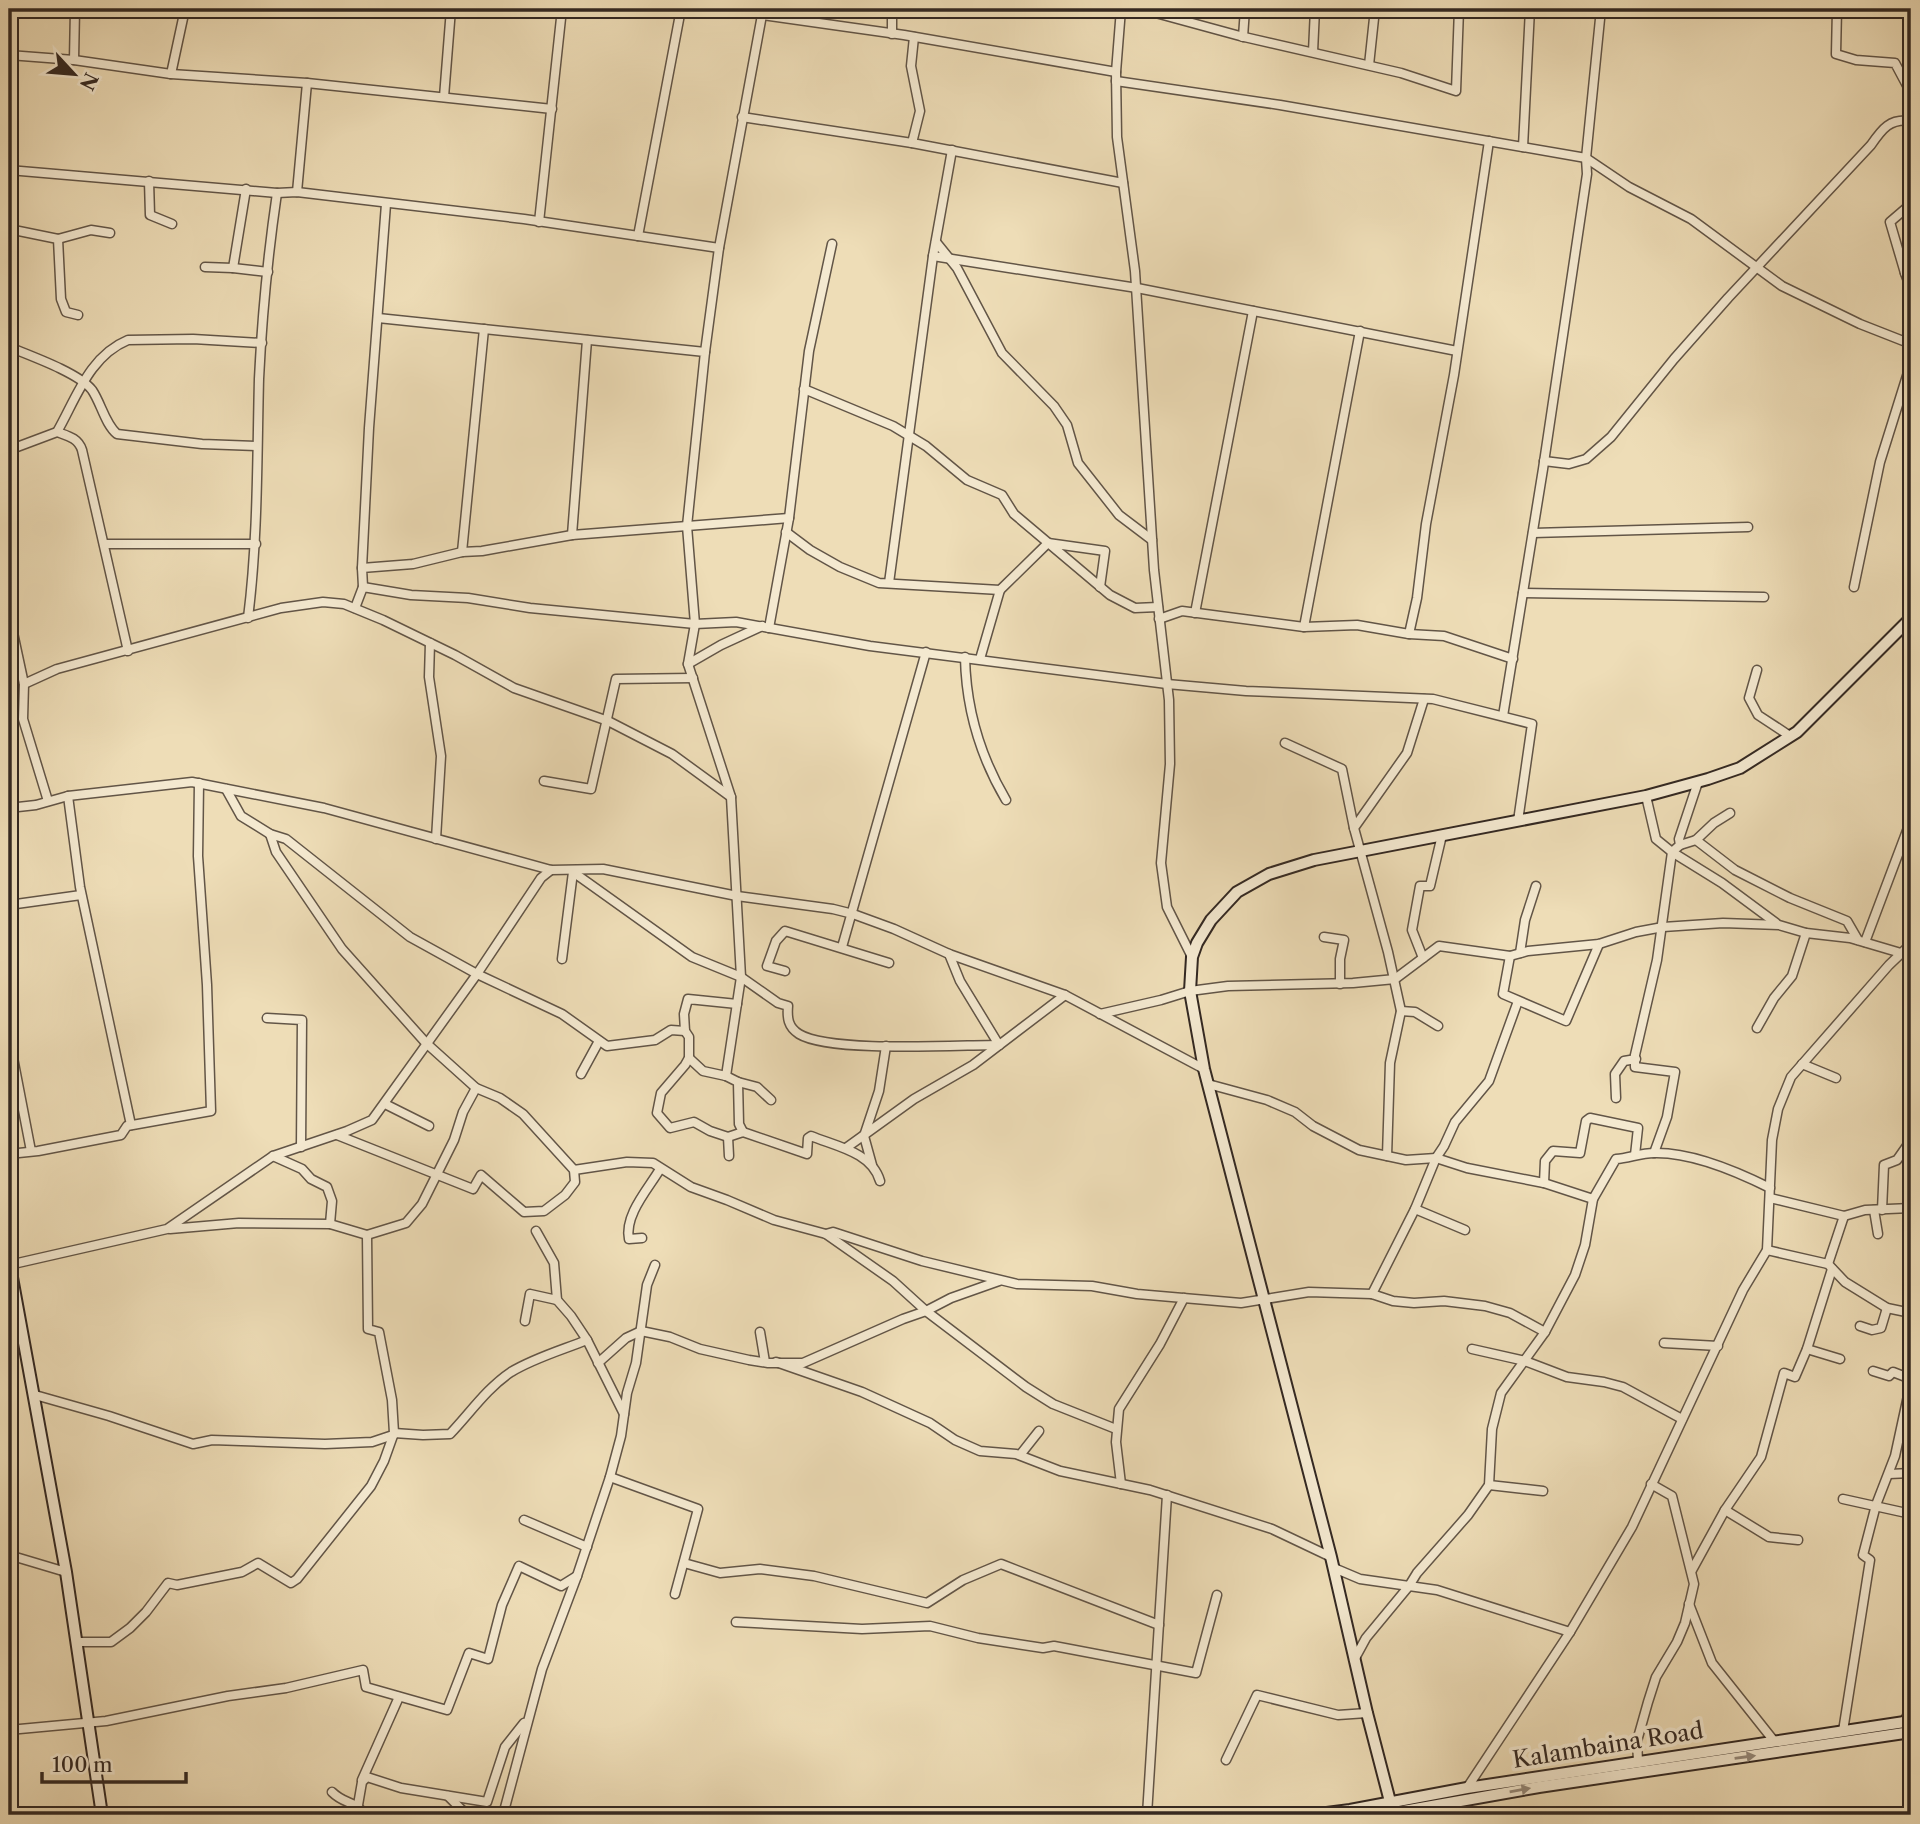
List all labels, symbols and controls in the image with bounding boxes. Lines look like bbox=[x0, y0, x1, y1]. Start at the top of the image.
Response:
north arrow bbox=[38, 38, 108, 108]
text: N bbox=[75, 69, 103, 94]
street label: Kalambaina Road bbox=[1511, 1716, 1705, 1774]
scale bar bbox=[42, 1740, 186, 1784]
one-way arrow bbox=[1734, 1751, 1756, 1762]
text: 100 m bbox=[52, 1752, 113, 1777]
one-way arrow bbox=[1509, 1784, 1531, 1795]

